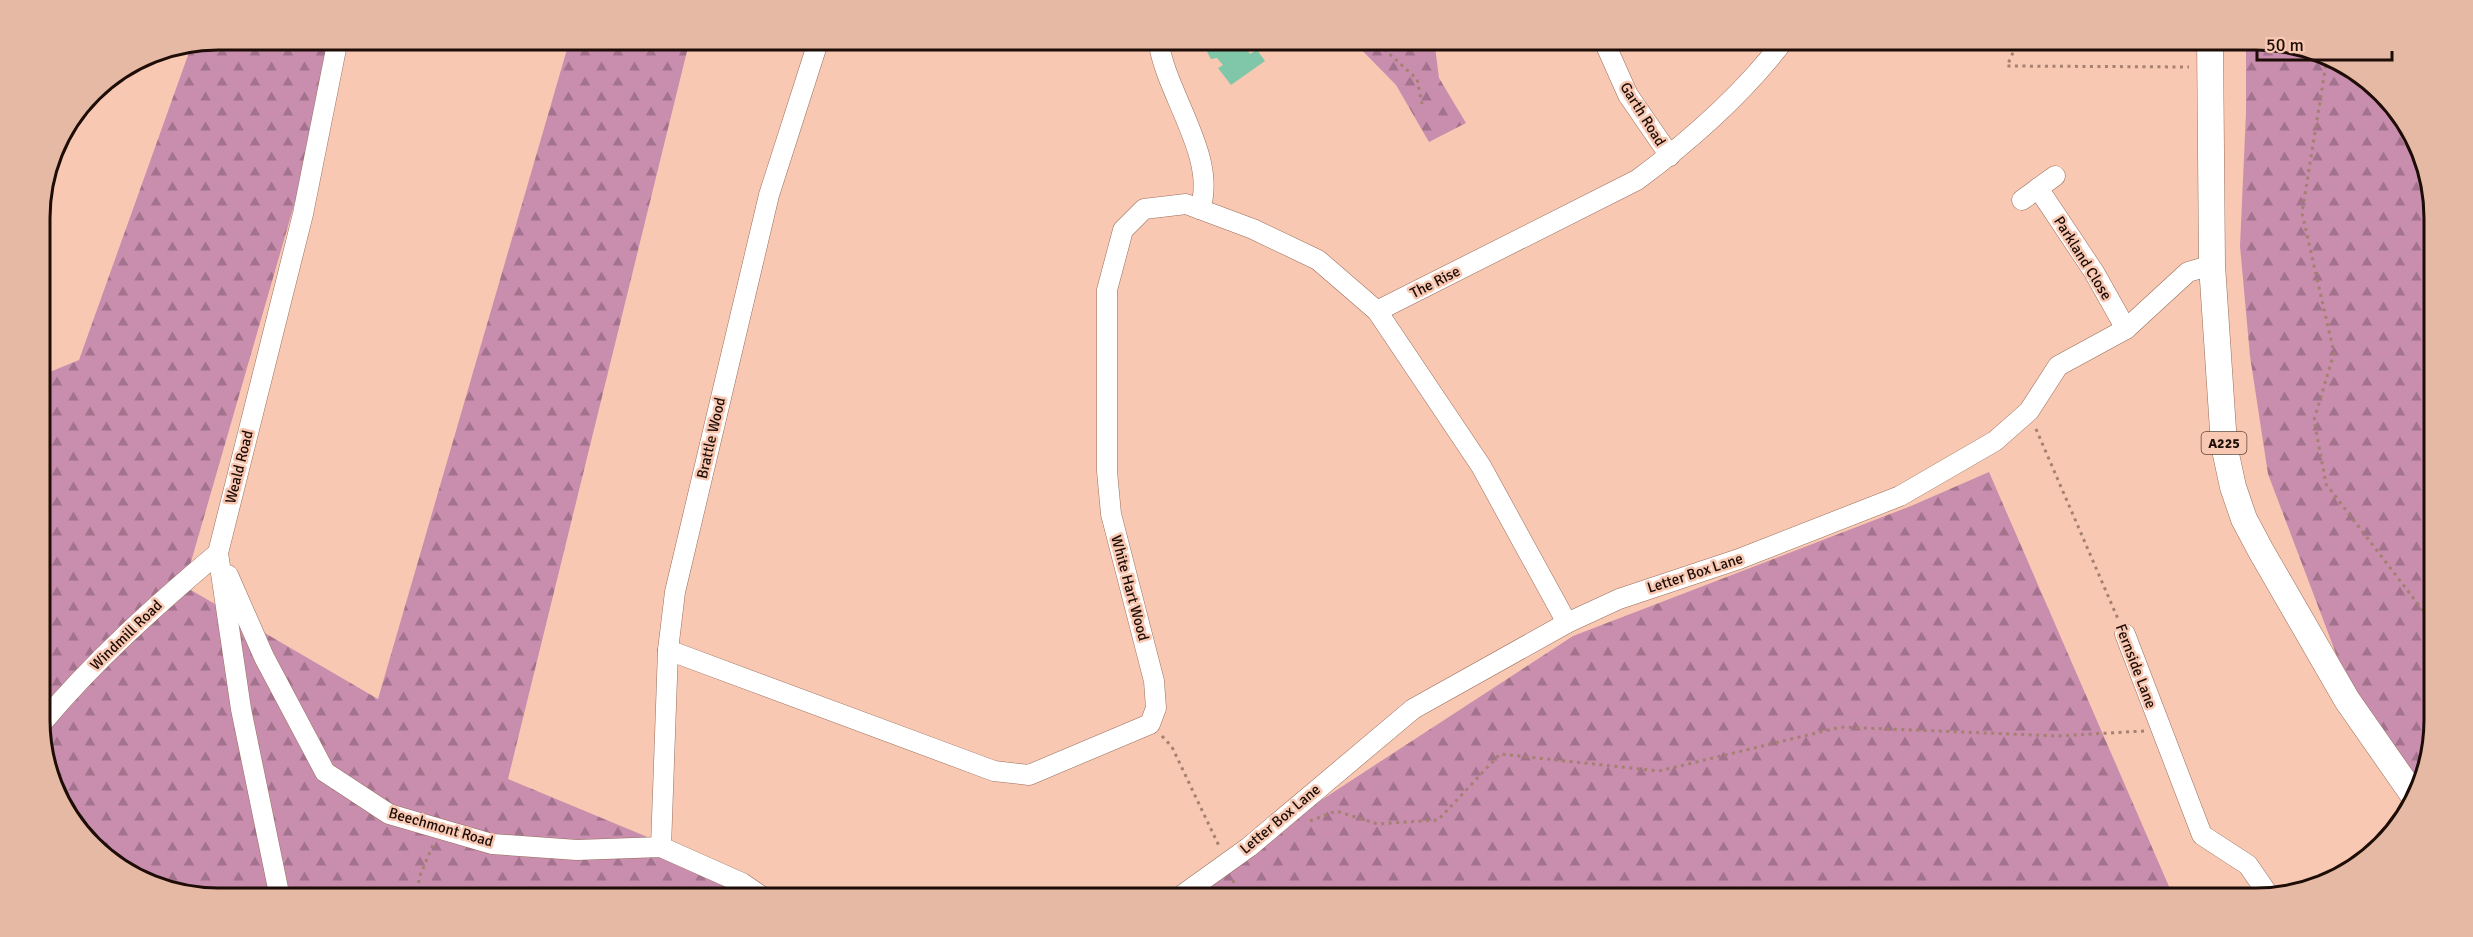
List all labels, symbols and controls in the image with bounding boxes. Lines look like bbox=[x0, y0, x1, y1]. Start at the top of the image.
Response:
scale bar bbox=[2257, 24, 2392, 62]
text: 50 m bbox=[2266, 34, 2304, 56]
street label: Garth Road bbox=[1616, 79, 1670, 149]
street label: Parkland Close bbox=[2050, 213, 2116, 303]
street label: The Rise bbox=[1407, 262, 1463, 302]
street label: Brattle Wood bbox=[693, 396, 729, 480]
street label: Weald Road bbox=[221, 428, 257, 506]
road number: A225 bbox=[2202, 432, 2246, 454]
street label: White Hart Wood bbox=[1107, 533, 1153, 643]
street label: Letter Box Lane bbox=[1645, 549, 1745, 597]
street label: Windmill Road bbox=[86, 596, 166, 674]
street label: Fernside Lane bbox=[2112, 621, 2160, 711]
street label: Letter Box Lane bbox=[1236, 780, 1324, 858]
street label: Beechmont Road bbox=[387, 803, 495, 851]

